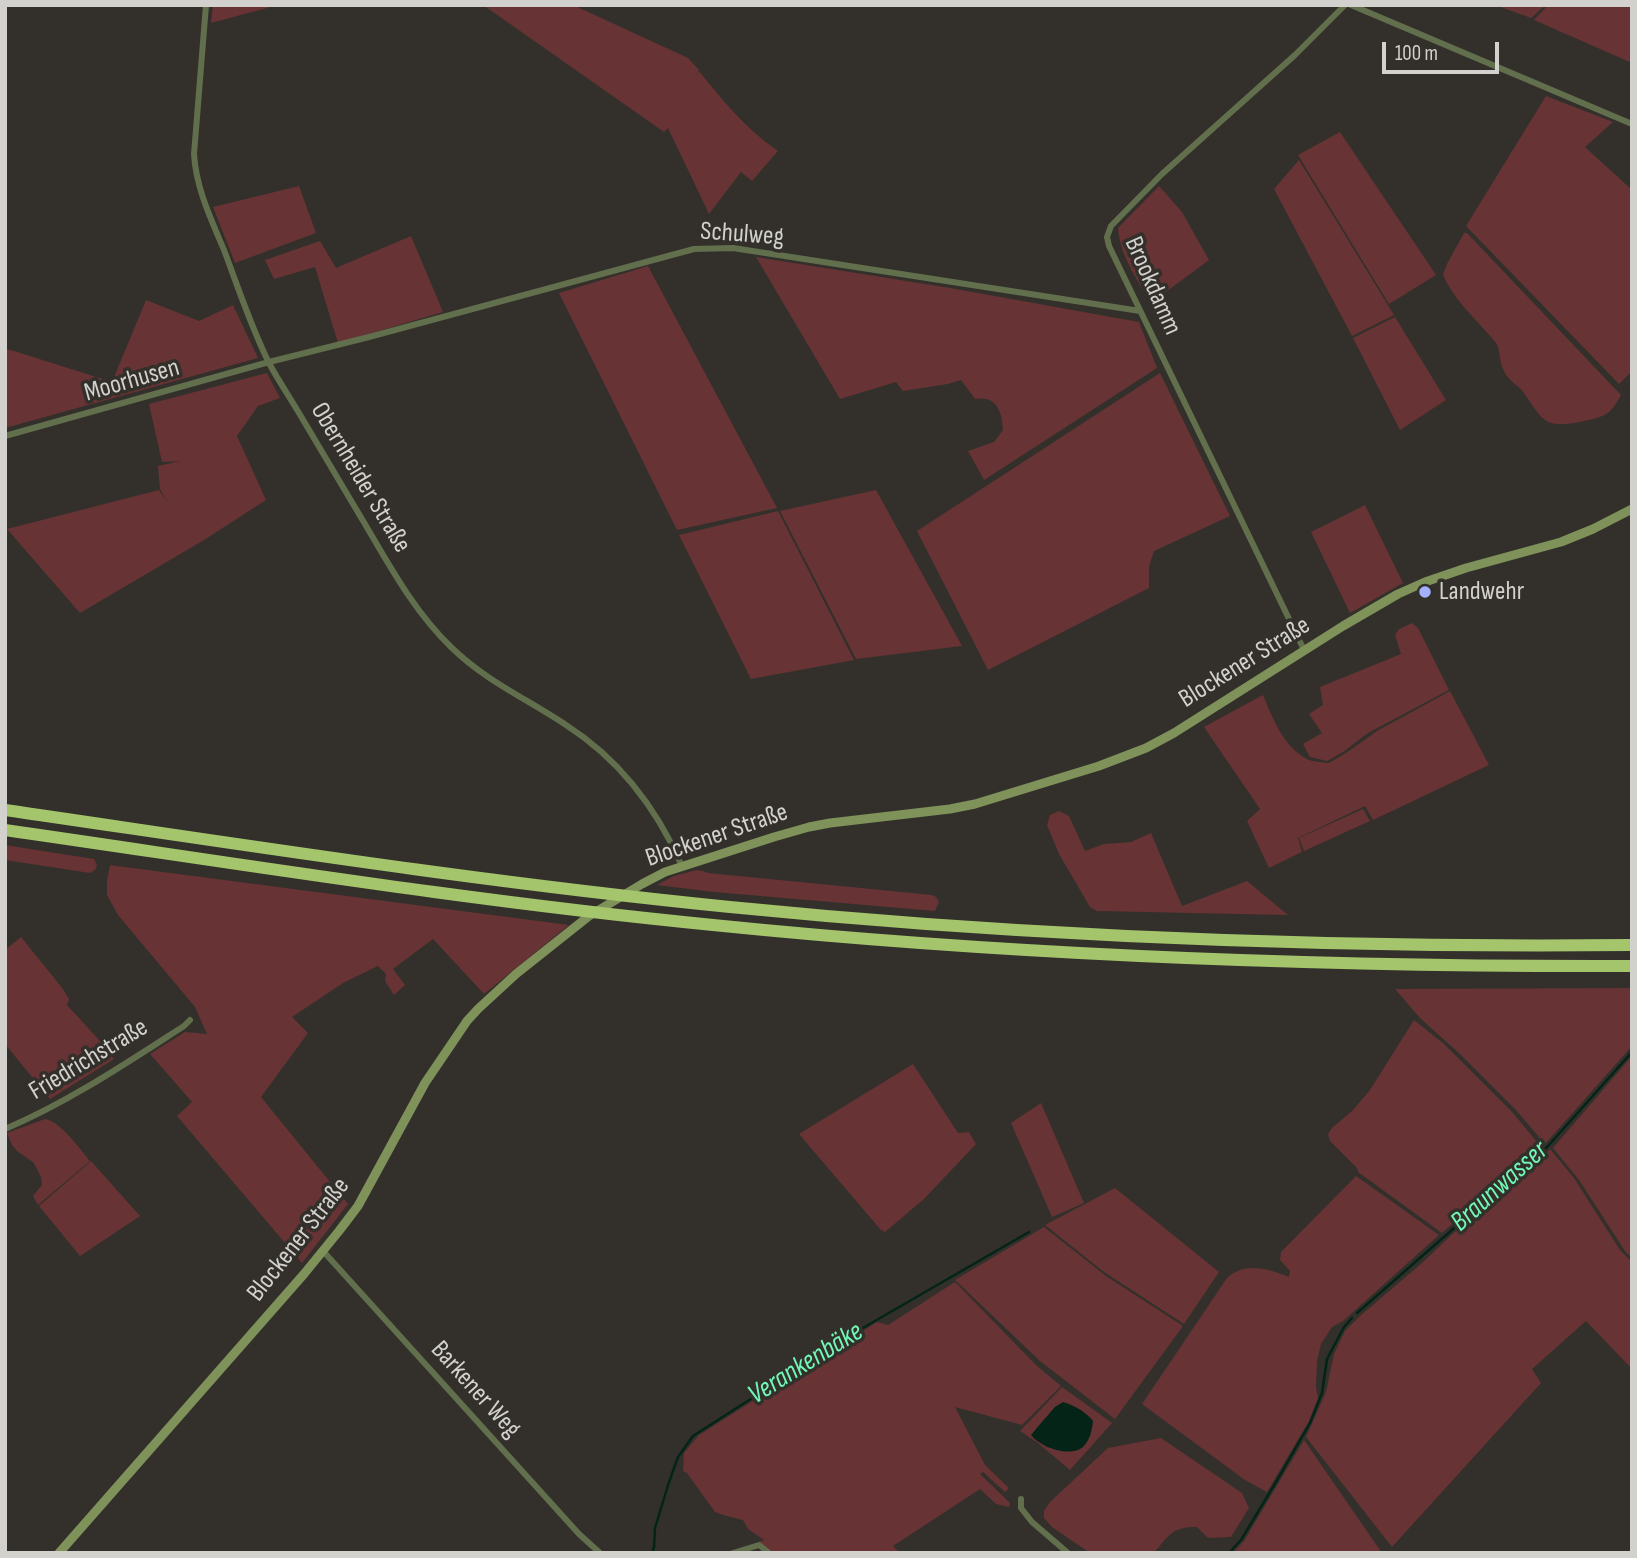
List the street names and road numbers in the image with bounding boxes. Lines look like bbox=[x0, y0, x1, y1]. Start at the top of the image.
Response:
street label: Schulweg bbox=[699, 217, 785, 253]
street label: Brookdamm bbox=[1117, 232, 1187, 340]
street label: Moorhusen bbox=[81, 353, 183, 409]
street label: Obernheider Straße bbox=[303, 397, 417, 559]
street label: Blockener Straße bbox=[1174, 610, 1316, 716]
street label: Blockener Straße bbox=[642, 797, 792, 875]
street label: Friedrichstraße bbox=[24, 1012, 154, 1108]
street label: Blockener Straße bbox=[241, 1172, 357, 1308]
street label: Barkener Weg bbox=[423, 1335, 527, 1445]

